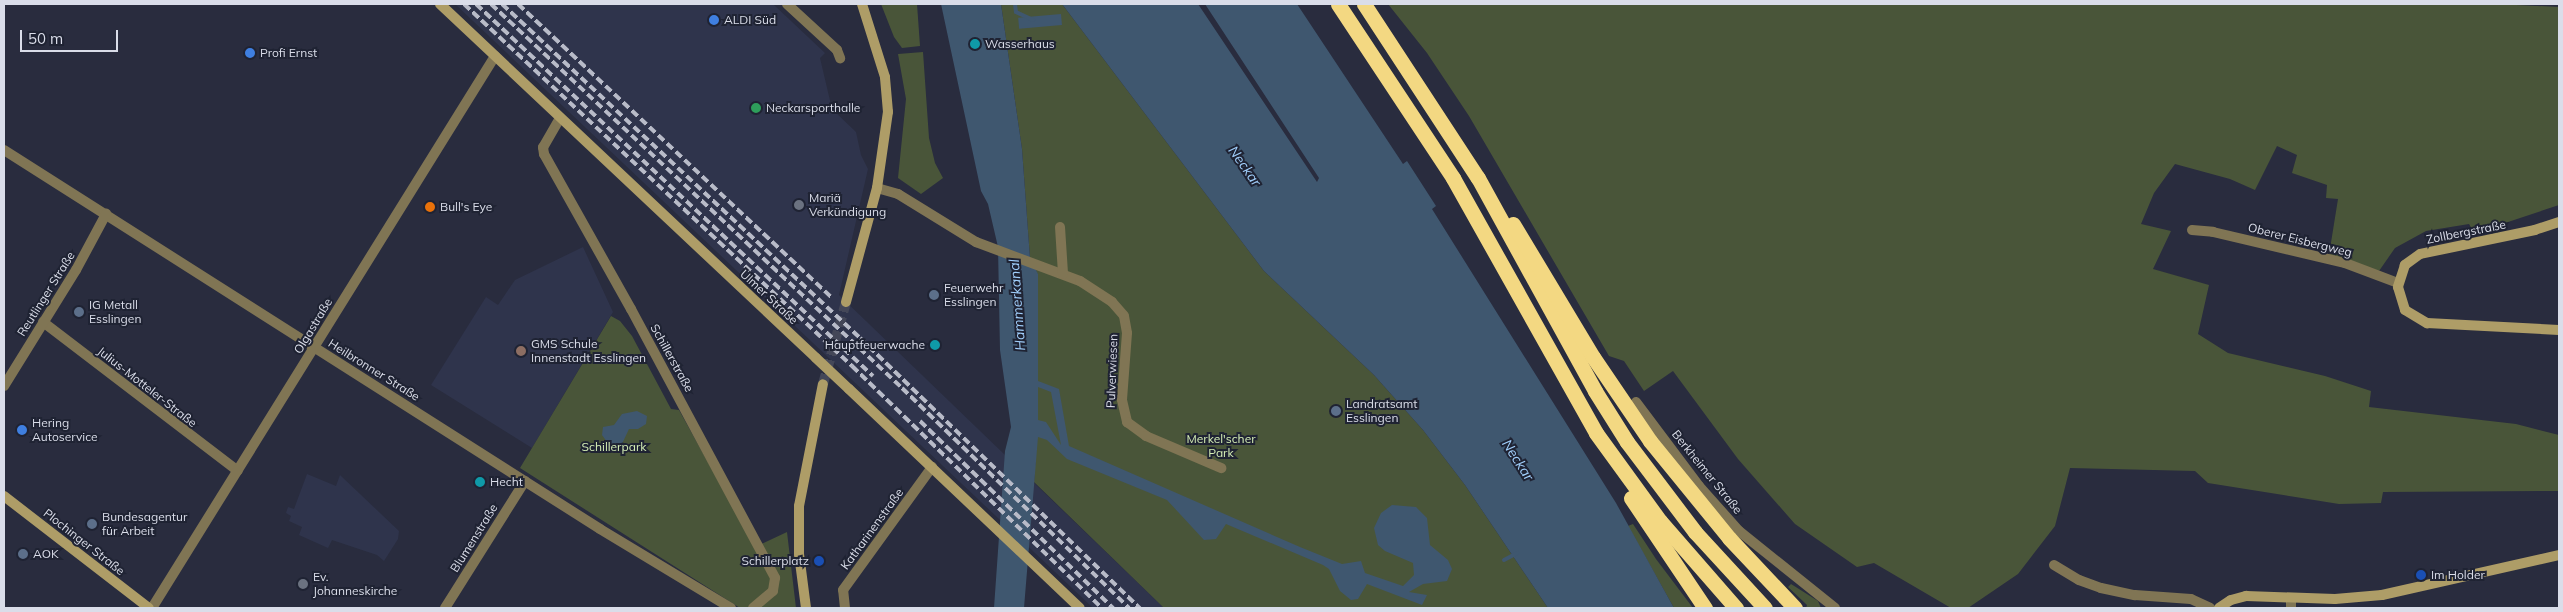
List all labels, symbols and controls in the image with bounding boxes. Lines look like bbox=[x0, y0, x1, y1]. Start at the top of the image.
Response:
place label: ALDI Süd bbox=[724, 13, 776, 27]
marker: ALDI Süd bbox=[708, 14, 720, 26]
scale bar bbox=[22, 20, 120, 52]
text: 50 m bbox=[28, 29, 63, 48]
place label: Wasserhaus bbox=[985, 37, 1055, 51]
marker: Wasserhaus bbox=[969, 38, 981, 50]
place label: Profi Ernst bbox=[260, 46, 317, 60]
marker: Profi Ernst bbox=[244, 47, 256, 59]
place label: Neckarsporthalle bbox=[766, 101, 860, 115]
marker: Neckarsporthalle bbox=[750, 102, 762, 114]
water label: Neckar bbox=[1225, 142, 1265, 190]
place label: Mariä Verkündigung bbox=[809, 191, 886, 219]
marker: Mariä Verkündigung bbox=[793, 199, 805, 211]
place label: Bull's Eye bbox=[440, 200, 492, 214]
marker: Bull's Eye bbox=[424, 201, 436, 213]
street label: Zollbergstraße bbox=[2425, 217, 2507, 247]
street label: Oberer Eisbergweg bbox=[2247, 220, 2353, 260]
street label: Reutlinger Straße bbox=[14, 249, 78, 339]
water label: Hammerkanal bbox=[1005, 259, 1029, 351]
street label: Ulmer Straße bbox=[737, 267, 801, 327]
place label: Feuerwehr Esslingen bbox=[944, 281, 1003, 309]
marker: Feuerwehr Esslingen bbox=[928, 289, 940, 301]
street label: Olgastraße bbox=[291, 296, 335, 356]
place label: IG Metall Esslingen bbox=[89, 298, 141, 326]
marker: IG Metall Esslingen bbox=[73, 306, 85, 318]
street label: Schillerstraße bbox=[647, 321, 697, 395]
street label: Pulverwiesen bbox=[1104, 334, 1120, 408]
street label: Heilbronner Straße bbox=[326, 336, 422, 404]
place label: GMS Schule Innenstadt Esslingen bbox=[531, 337, 646, 365]
place label: Hauptfeuerwache bbox=[825, 338, 925, 352]
marker: Hauptfeuerwache bbox=[929, 339, 941, 351]
street label: Julius-Motteler-Straße bbox=[94, 344, 200, 430]
marker: GMS Schule Innenstadt Esslingen bbox=[515, 345, 527, 357]
place label: Landratsamt Esslingen bbox=[1346, 397, 1418, 425]
marker: Landratsamt Esslingen bbox=[1330, 405, 1342, 417]
place label: Hering Autoservice bbox=[32, 416, 98, 444]
marker: Hering Autoservice bbox=[16, 424, 28, 436]
street label: Berkheimer Straße bbox=[1669, 427, 1745, 517]
park label: Merkel'scher Park bbox=[1186, 432, 1256, 460]
water label: Neckar bbox=[1499, 436, 1537, 484]
park label: Schillerpark bbox=[582, 440, 646, 454]
place label: Hecht bbox=[490, 475, 523, 489]
marker: Hecht bbox=[474, 476, 486, 488]
street label: Katharinenstraße bbox=[838, 486, 906, 572]
street label: Blumenstraße bbox=[447, 501, 501, 575]
street label: Plochinger Straße bbox=[41, 506, 127, 578]
place label: Bundesagentur für Arbeit bbox=[102, 510, 187, 538]
marker: Bundesagentur für Arbeit bbox=[86, 518, 98, 530]
place label: AOK bbox=[33, 547, 59, 561]
marker: AOK bbox=[17, 548, 29, 560]
place label: Schillerplatz bbox=[741, 554, 809, 568]
marker: Schillerplatz bbox=[813, 555, 825, 567]
place label: Im Holder bbox=[2431, 568, 2485, 582]
marker: Im Holder bbox=[2415, 569, 2427, 581]
place label: Ev. Johanneskirche bbox=[313, 570, 397, 598]
marker: Ev. Johanneskirche bbox=[297, 578, 309, 590]

